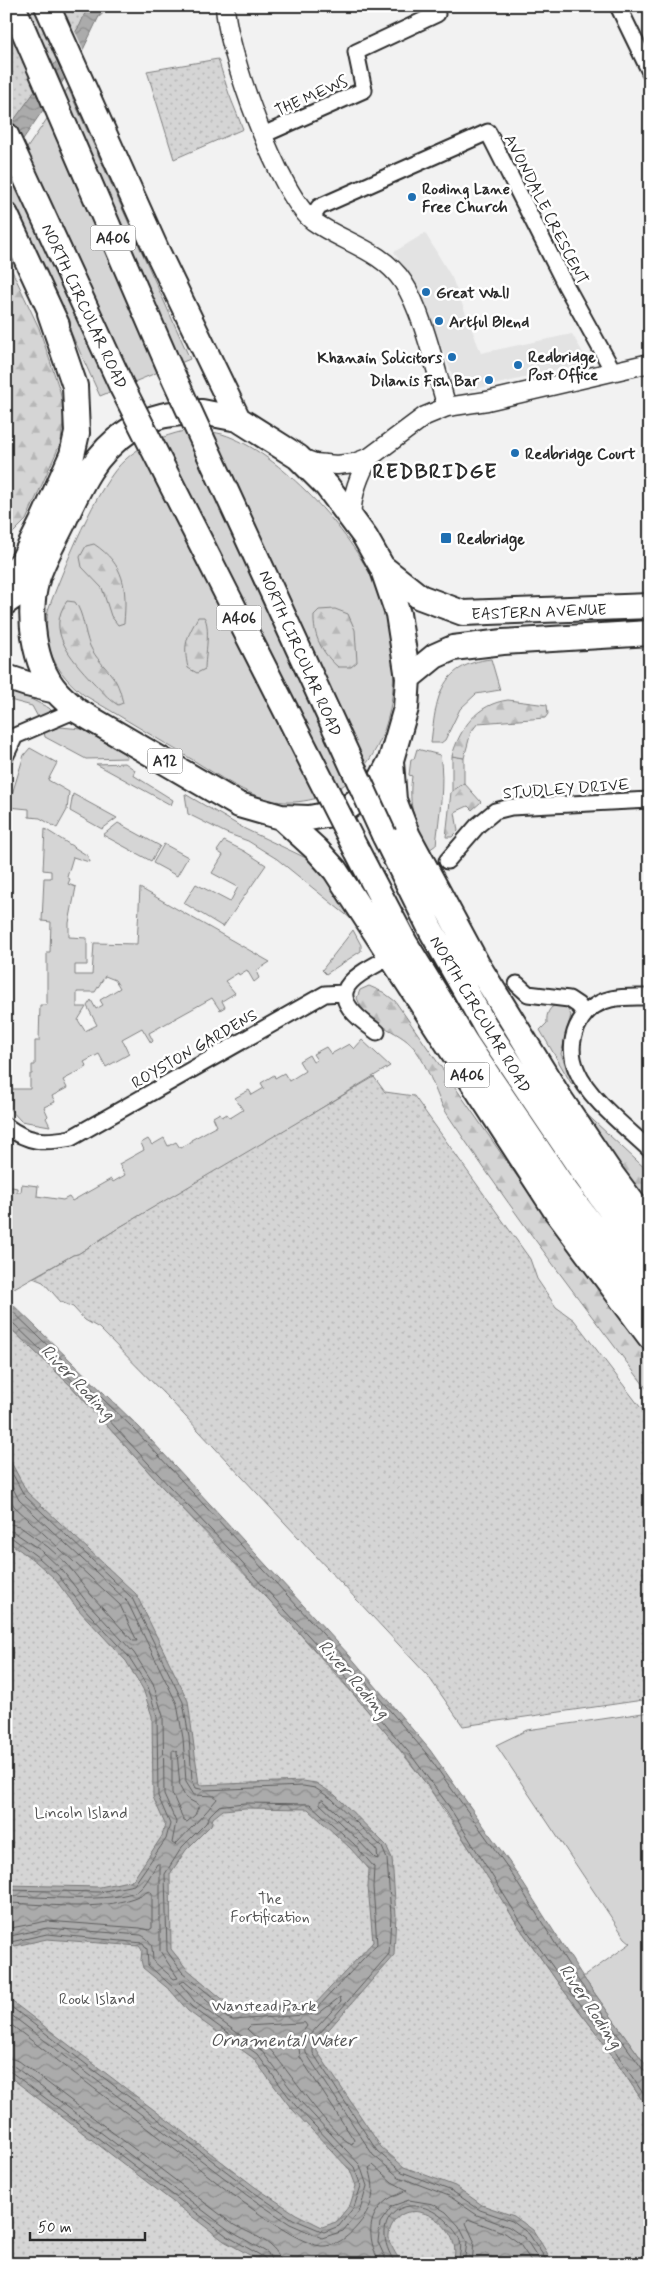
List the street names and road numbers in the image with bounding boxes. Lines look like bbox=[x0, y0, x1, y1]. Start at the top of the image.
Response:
street label: THE MEWS bbox=[272, 71, 351, 122]
street label: AVONDALE CRESCENT bbox=[499, 131, 593, 288]
street label: NORTH CIRCULAR ROAD bbox=[36, 221, 131, 393]
road number: A406 bbox=[90, 226, 136, 250]
street label: NORTH CIRCULAR ROAD bbox=[253, 567, 346, 740]
street label: EASTERN AVENUE bbox=[471, 600, 607, 625]
road number: A406 bbox=[216, 606, 262, 630]
road number: A12 bbox=[148, 748, 182, 774]
street label: STUDLEY DRIVE bbox=[502, 775, 630, 804]
street label: NORTH CIRCULAR ROAD bbox=[424, 932, 535, 1097]
street label: ROYSTON GARDENS bbox=[128, 1005, 262, 1094]
road number: A406 bbox=[444, 1062, 490, 1088]

